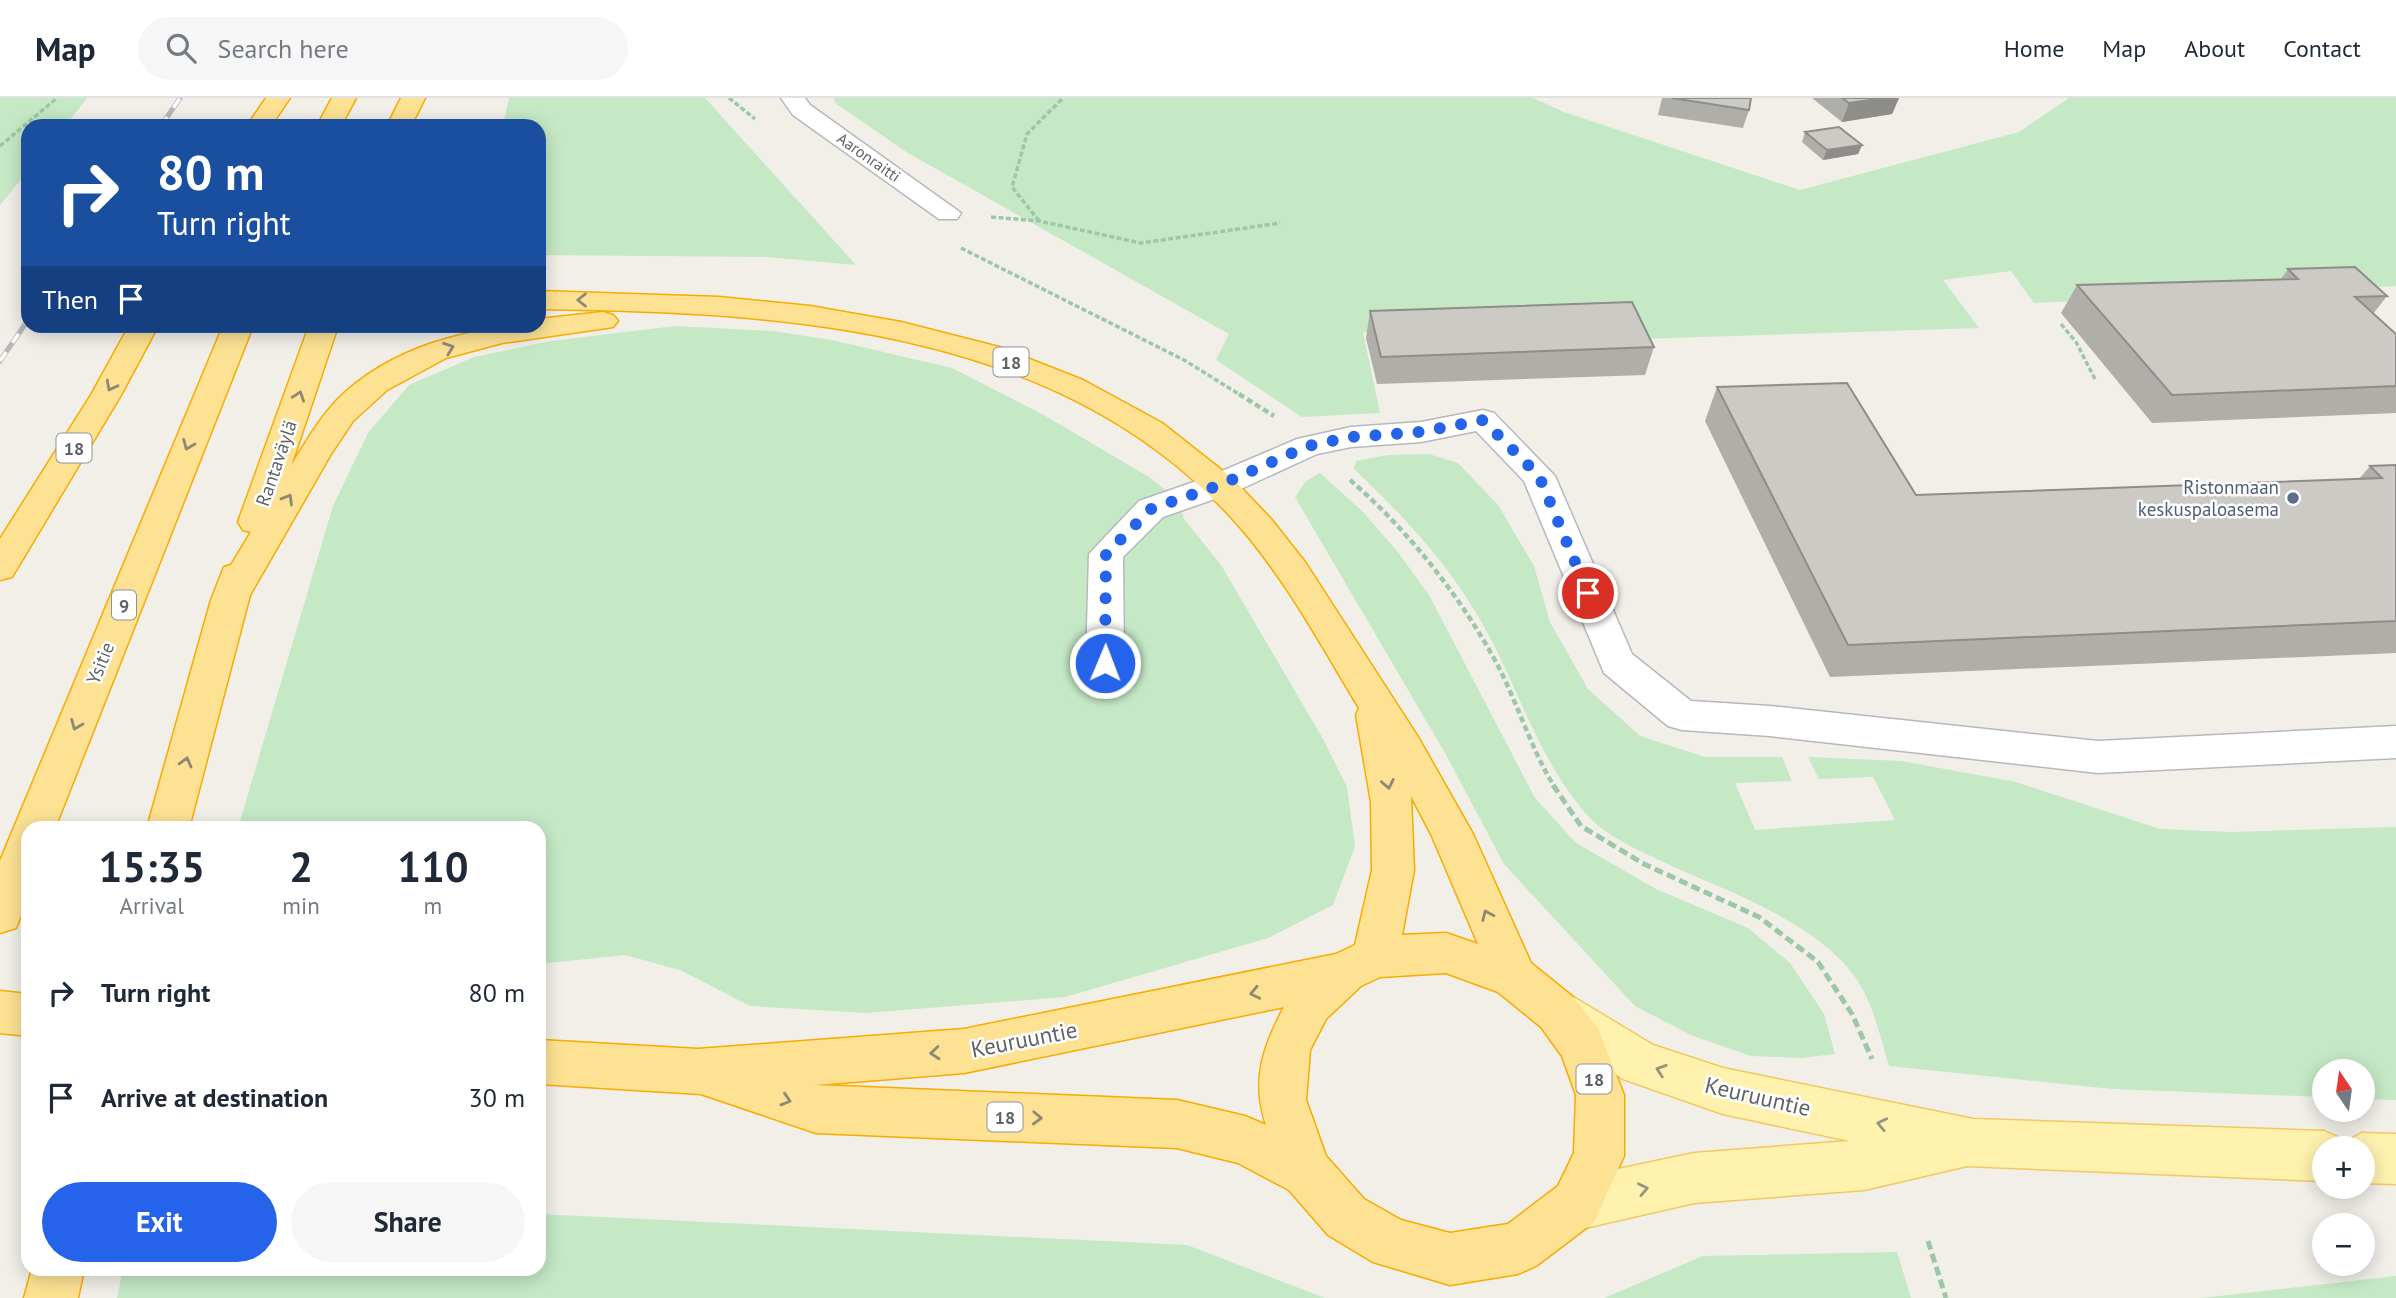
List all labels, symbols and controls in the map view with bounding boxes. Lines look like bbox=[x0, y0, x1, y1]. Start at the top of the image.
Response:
search box bbox=[138, 17, 628, 80]
text: Map bbox=[35, 27, 96, 70]
icon: search bbox=[162, 29, 200, 67]
text: Search here bbox=[218, 32, 349, 65]
text: Home bbox=[2004, 33, 2064, 64]
text: Map bbox=[2102, 33, 2146, 64]
text: About bbox=[2184, 33, 2245, 64]
text: Contact bbox=[2283, 33, 2361, 64]
street label: Aaronraitti bbox=[833, 128, 905, 186]
text: 80 m bbox=[157, 140, 264, 204]
icon: right bbox=[42, 147, 133, 238]
text: Turn right bbox=[157, 202, 291, 244]
icon: arrive bbox=[112, 280, 150, 318]
text: Then bbox=[42, 283, 98, 316]
one-way arrow bbox=[576, 292, 587, 308]
one-way arrow bbox=[442, 342, 454, 356]
road number: 18 bbox=[993, 348, 1028, 376]
one-way arrow bbox=[106, 379, 119, 391]
one-way arrow bbox=[291, 391, 305, 403]
street label: Rantaväylä bbox=[250, 417, 302, 509]
road number: 18 bbox=[56, 434, 92, 462]
one-way arrow bbox=[182, 439, 196, 451]
place label: Ristonmaan keskuspaloasema bbox=[2138, 475, 2279, 521]
marker: Ristonmaan keskuspaloasema bbox=[2285, 490, 2301, 506]
one-way arrow bbox=[280, 493, 293, 506]
pin bbox=[1558, 563, 1618, 623]
icon: arrive bbox=[1569, 574, 1607, 612]
road number: 9 bbox=[112, 590, 136, 620]
position arrow bbox=[1068, 626, 1142, 700]
street label: Ysitie bbox=[81, 638, 119, 688]
one-way arrow bbox=[70, 718, 84, 730]
one-way arrow bbox=[178, 756, 192, 768]
one-way arrow bbox=[1380, 778, 1395, 790]
text: 15:35 bbox=[98, 839, 205, 894]
text: 2 bbox=[289, 839, 313, 894]
text: 110 bbox=[397, 839, 469, 894]
text: Arrival bbox=[119, 891, 184, 920]
text: min bbox=[282, 891, 320, 920]
text: m bbox=[424, 891, 442, 920]
one-way arrow bbox=[1481, 910, 1495, 922]
icon: right bbox=[42, 974, 80, 1012]
text: Turn right bbox=[101, 976, 210, 1009]
text: 80 m bbox=[469, 976, 525, 1009]
one-way arrow bbox=[1249, 984, 1261, 999]
street label: Keuruuntie bbox=[968, 1014, 1080, 1064]
one-way arrow bbox=[930, 1045, 941, 1060]
north arrow bbox=[2312, 1059, 2375, 1122]
map controls bbox=[2312, 1059, 2375, 1276]
road number: 18 bbox=[1576, 1064, 1612, 1094]
one-way arrow bbox=[1656, 1064, 1668, 1078]
street label: Keuruuntie bbox=[1702, 1070, 1814, 1122]
icon: arrive bbox=[42, 1079, 80, 1117]
text: Arrive at destination bbox=[101, 1081, 328, 1114]
text: 30 m bbox=[469, 1081, 525, 1114]
one-way arrow bbox=[780, 1091, 792, 1106]
road number: 18 bbox=[988, 1102, 1023, 1132]
one-way arrow bbox=[1032, 1111, 1043, 1126]
one-way arrow bbox=[1876, 1118, 1888, 1133]
button: + bbox=[2312, 1136, 2375, 1199]
button: Exit bbox=[42, 1182, 277, 1262]
button: Share bbox=[291, 1182, 525, 1262]
one-way arrow bbox=[1637, 1183, 1649, 1198]
button: − bbox=[2312, 1213, 2375, 1276]

